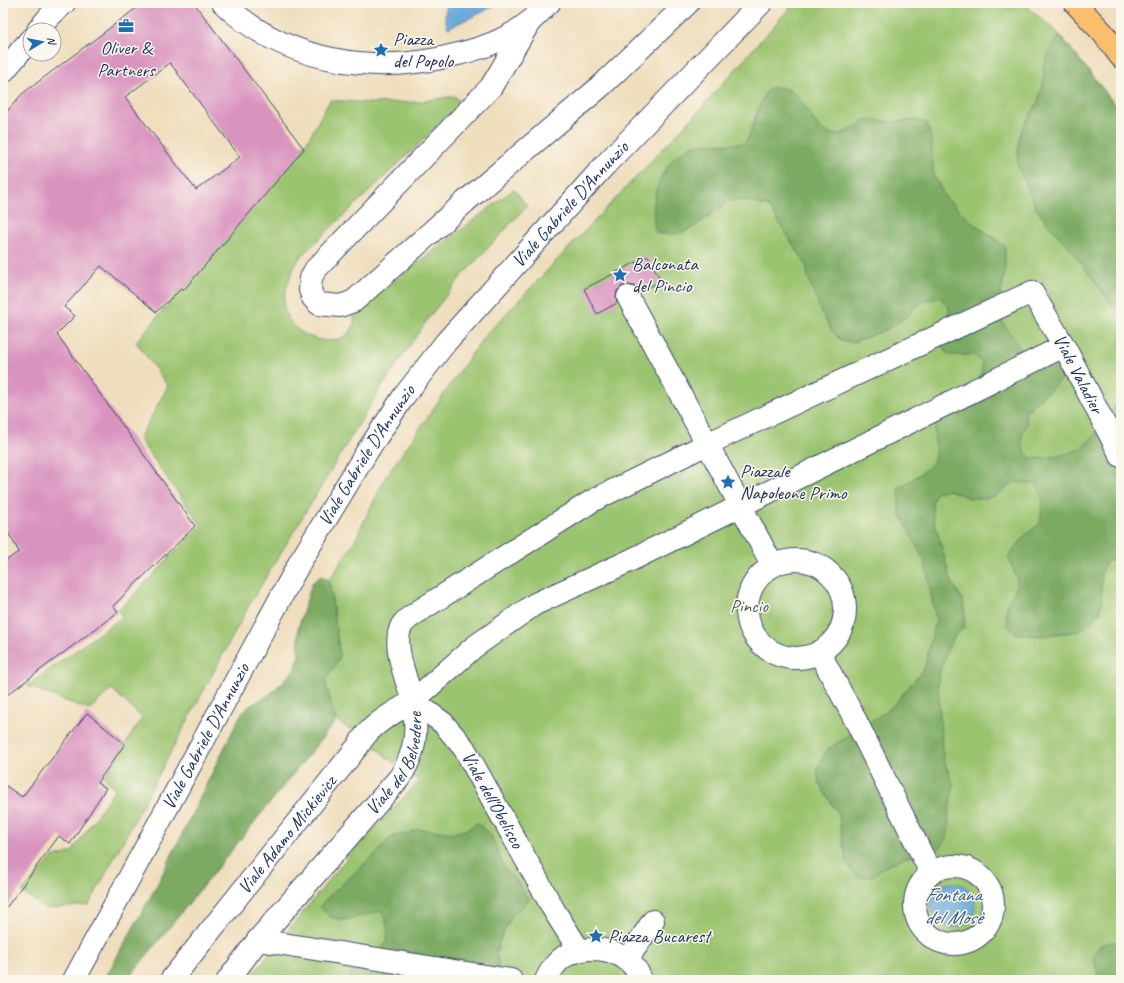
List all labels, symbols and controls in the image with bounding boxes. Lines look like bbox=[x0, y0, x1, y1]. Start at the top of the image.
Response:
office icon: Oliver & Partners bbox=[117, 17, 135, 35]
north arrow bbox=[22, 22, 62, 62]
place label: Piazza del Popolo bbox=[393, 27, 455, 73]
text: N bbox=[44, 36, 60, 47]
place label: Oliver & Partners bbox=[97, 36, 156, 82]
place icon: Piazza del Popolo bbox=[372, 41, 390, 59]
street label: Viale Gabriele D'Annunzio bbox=[507, 135, 635, 273]
place label: Balconata del Pincio bbox=[632, 252, 699, 298]
place icon: Balconata del Pincio bbox=[611, 266, 629, 284]
street label: Viale Valadier bbox=[1048, 330, 1110, 420]
street label: Viale Gabriele D'Annunzio bbox=[313, 379, 421, 530]
place label: Piazzale Napoleone Primo bbox=[740, 459, 848, 505]
place icon: Piazzale Napoleone Primo bbox=[719, 473, 737, 491]
park label: Pincio bbox=[730, 594, 769, 618]
street label: Viale Gabriele D'Annunzio bbox=[156, 658, 256, 814]
street label: Viale del Belvedere bbox=[360, 709, 428, 820]
street label: Viale dell'Obelisco bbox=[456, 747, 530, 854]
street label: Viale Adamo Mickievicz bbox=[232, 769, 343, 899]
water label: Fontana del Mosè bbox=[924, 882, 985, 930]
place label: Piazza Bucarest bbox=[608, 924, 713, 948]
place icon: Piazza Bucarest bbox=[587, 927, 605, 945]

